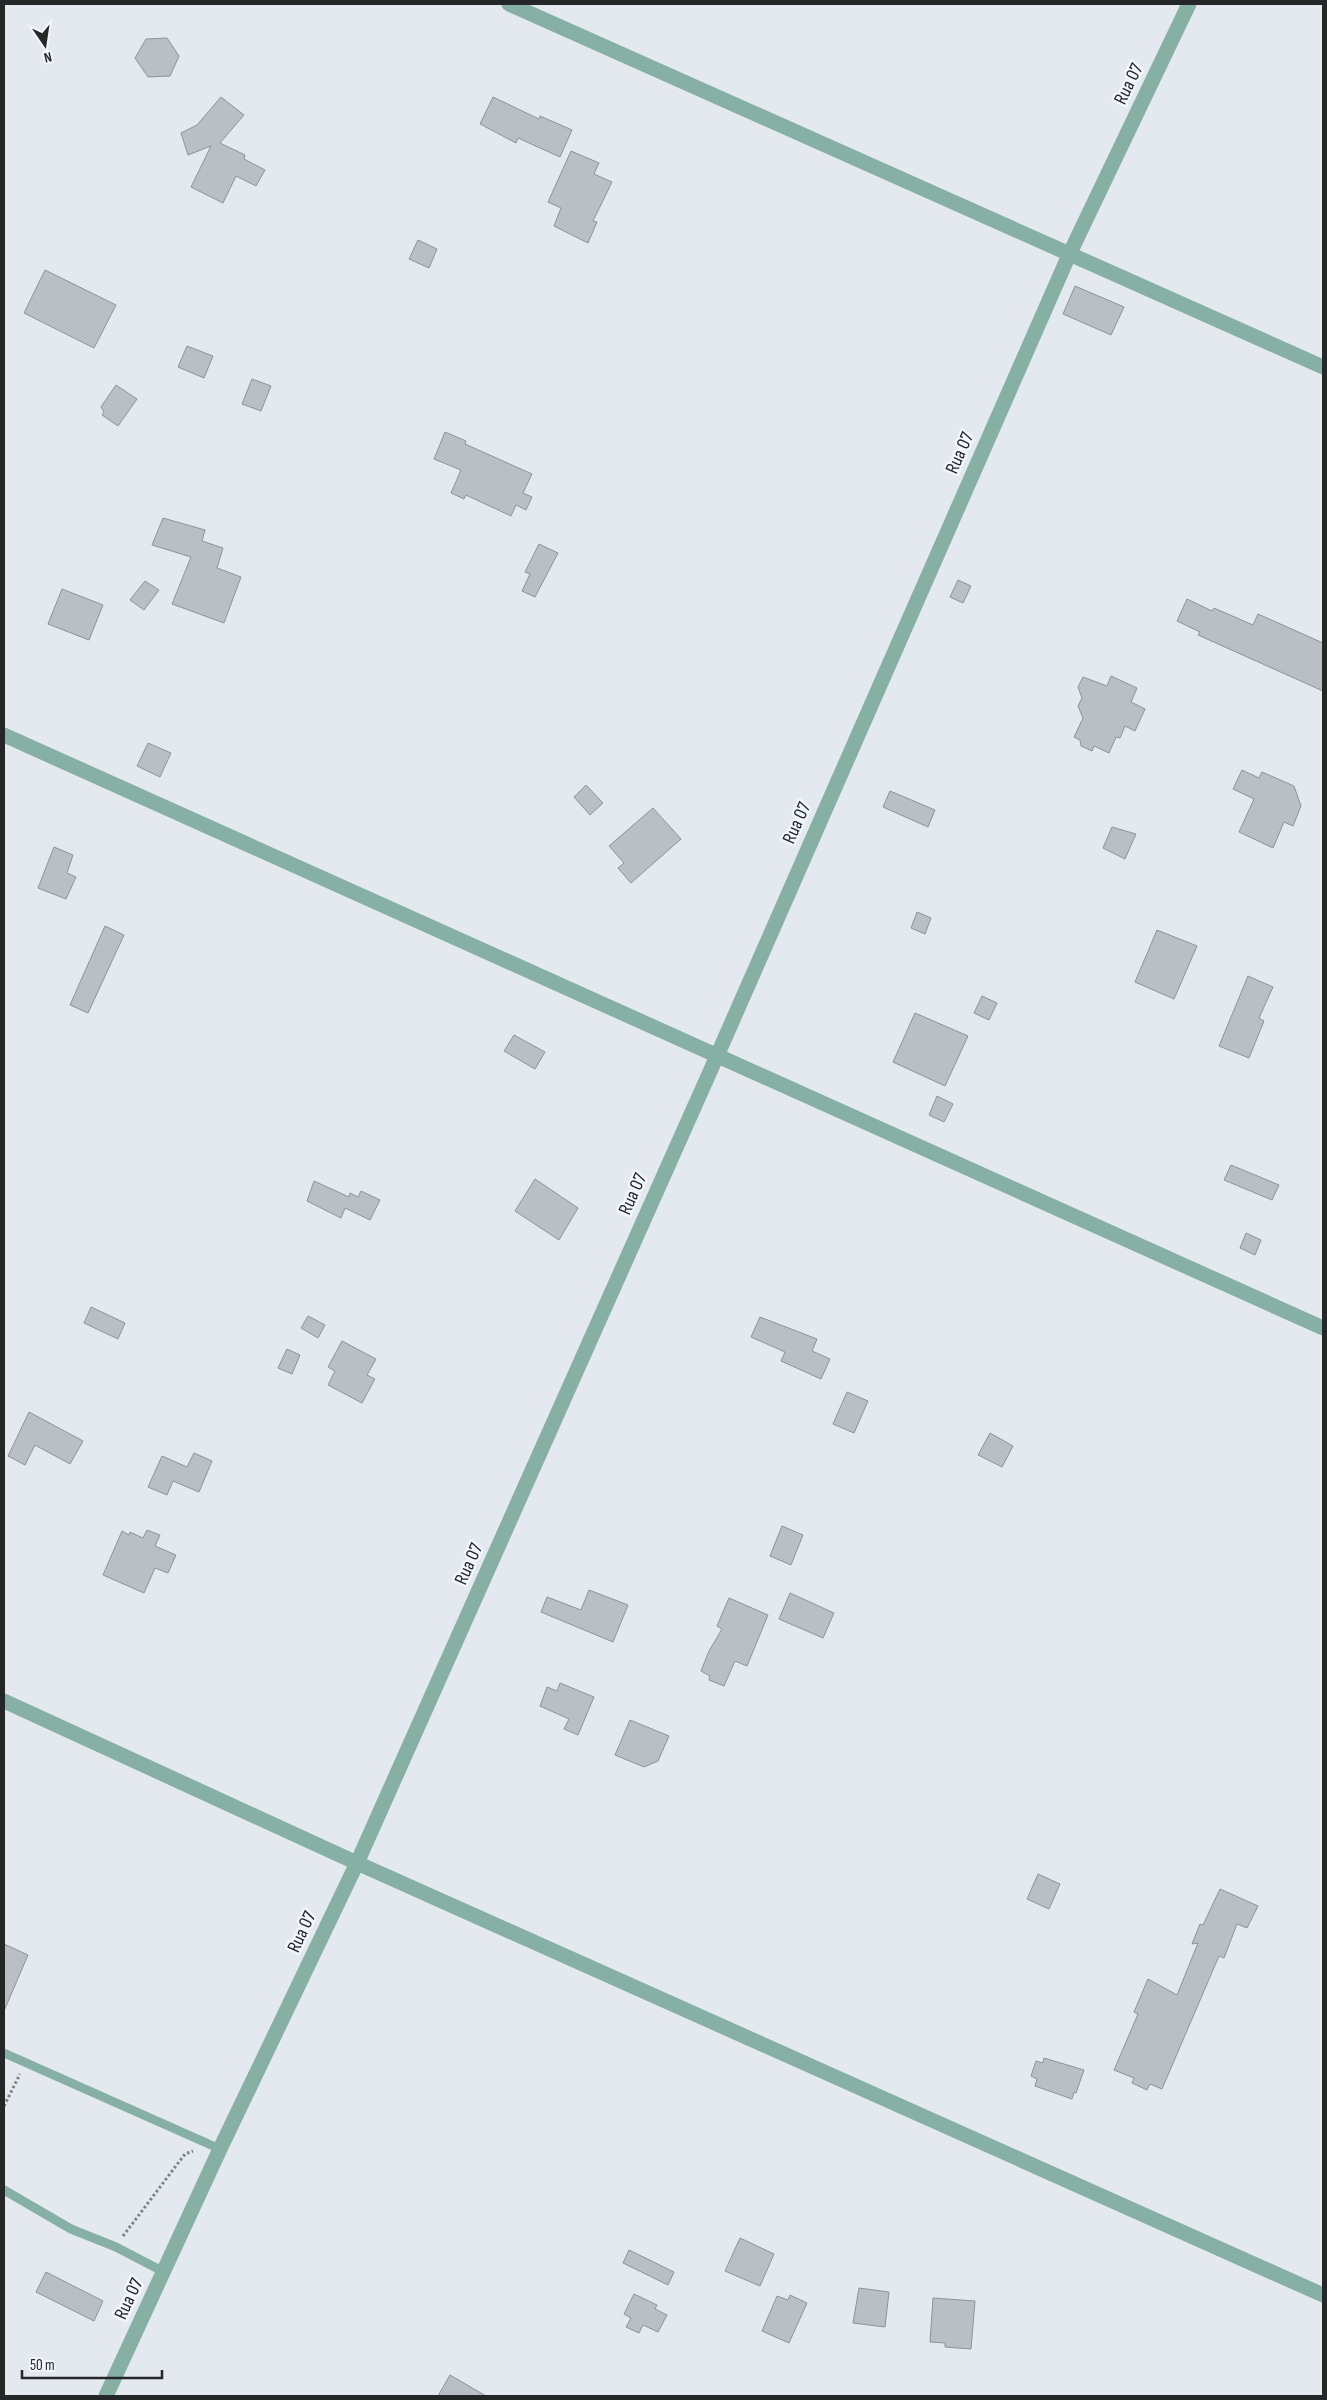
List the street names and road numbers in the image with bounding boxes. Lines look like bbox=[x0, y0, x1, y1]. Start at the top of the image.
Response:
street label: Rua 07 bbox=[1109, 59, 1149, 108]
street label: Rua 07 bbox=[941, 428, 979, 477]
street label: Rua 07 bbox=[778, 798, 816, 847]
street label: Rua 07 bbox=[614, 1169, 652, 1218]
street label: Rua 07 bbox=[450, 1539, 488, 1588]
street label: Rua 07 bbox=[282, 1907, 322, 1956]
street label: Rua 07 bbox=[109, 2274, 149, 2323]

